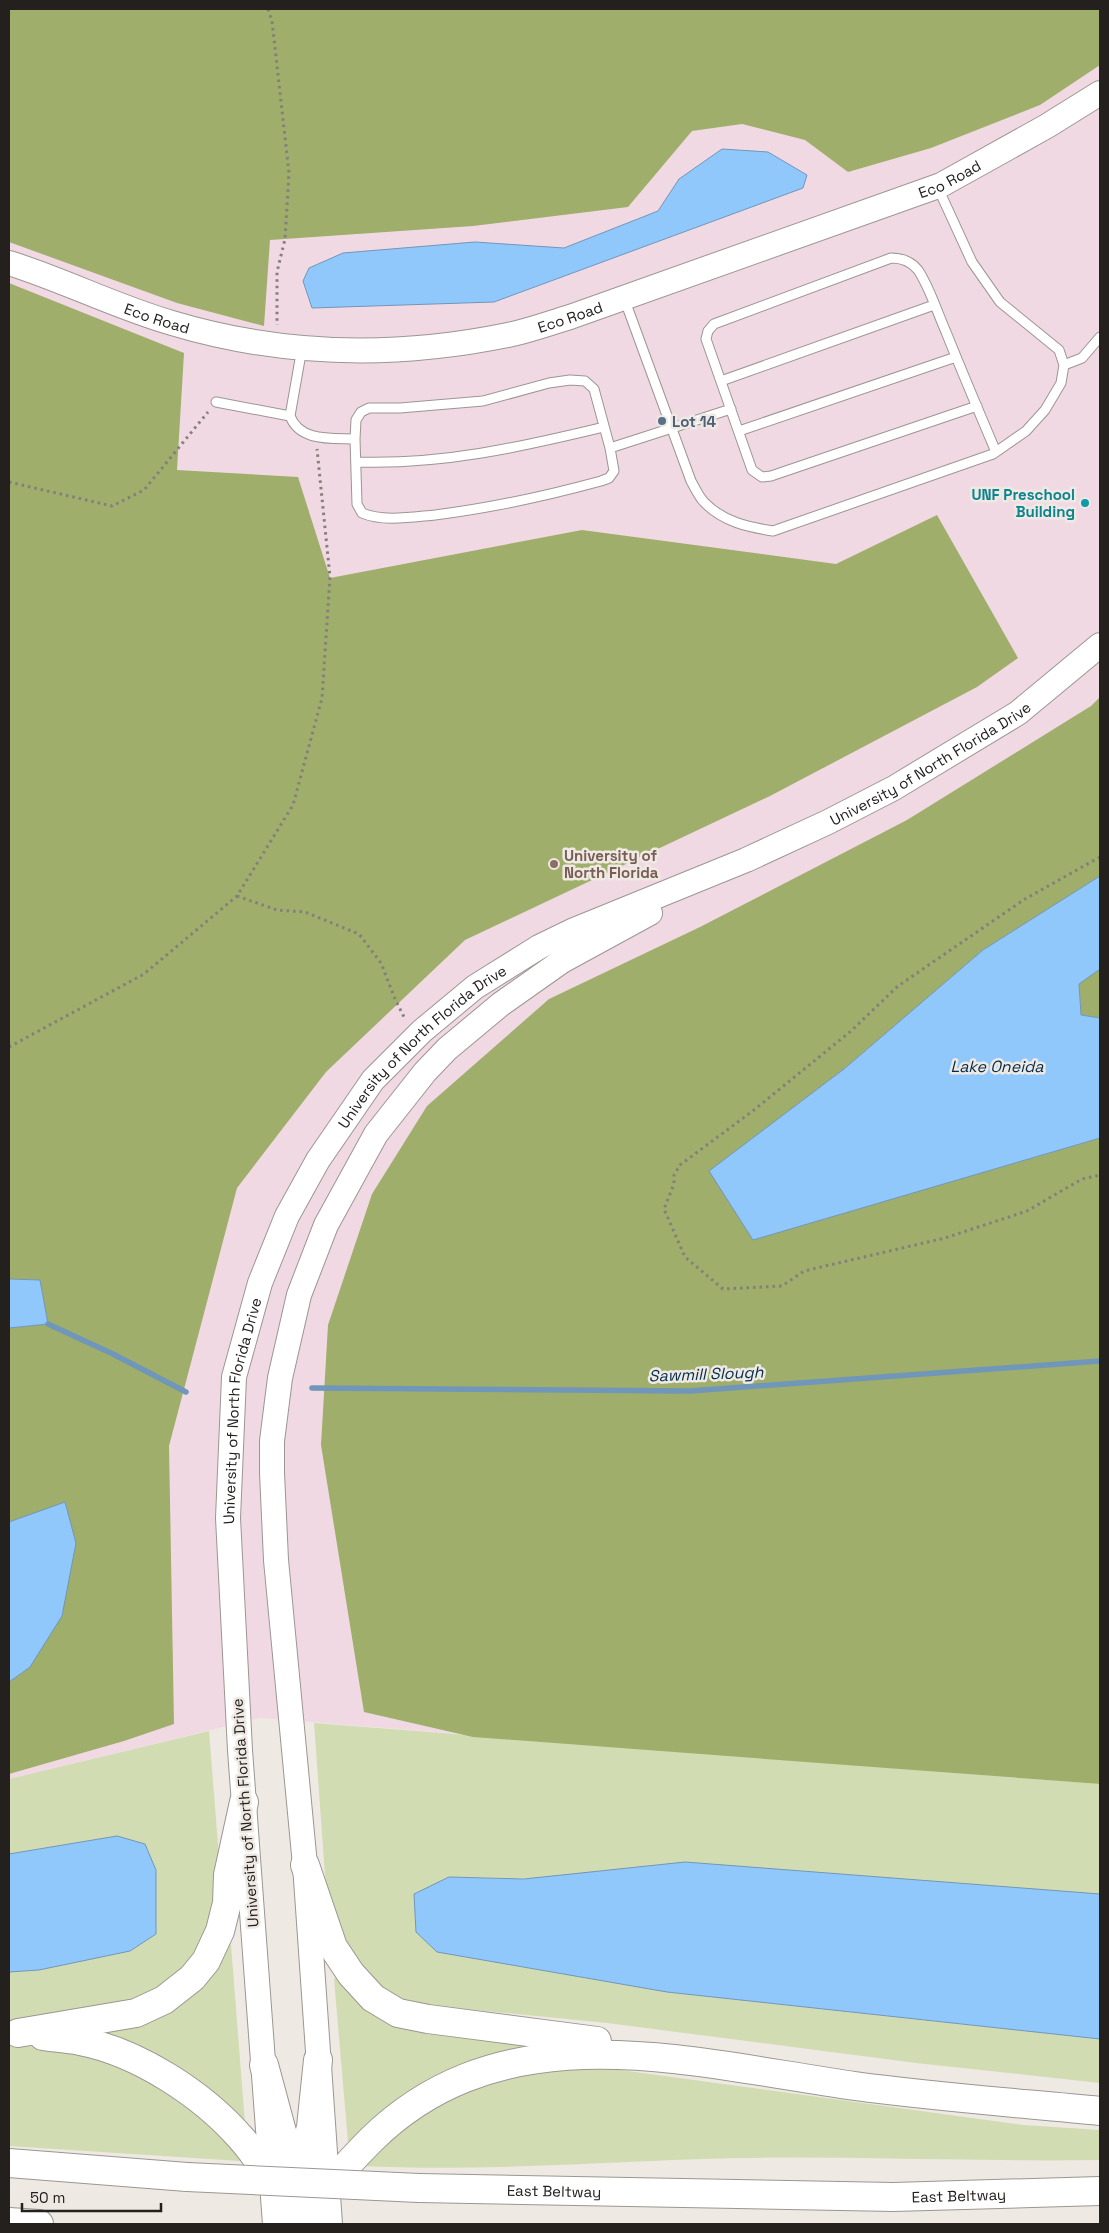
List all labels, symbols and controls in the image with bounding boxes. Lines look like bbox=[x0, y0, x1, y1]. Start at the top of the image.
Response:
street label: Eco Road bbox=[916, 155, 984, 202]
street label: Eco Road bbox=[535, 297, 605, 336]
street label: Eco Road bbox=[122, 298, 192, 337]
place label: Lot 14 bbox=[672, 412, 717, 431]
marker: Lot 14 bbox=[656, 415, 668, 427]
place label: UNF Preschool Building bbox=[971, 485, 1075, 521]
marker: UNF Preschool Building bbox=[1079, 497, 1091, 509]
street label: University of North Florida Drive bbox=[826, 697, 1034, 829]
place label: University of North Florida bbox=[564, 846, 659, 882]
marker: University of North Florida bbox=[548, 858, 560, 870]
street label: University of North Florida Drive bbox=[333, 960, 510, 1132]
water label: Lake Oneida bbox=[950, 1056, 1044, 1077]
street label: University of North Florida Drive bbox=[218, 1295, 265, 1525]
water label: Sawmill Slough bbox=[648, 1361, 765, 1386]
street label: University of North Florida Drive bbox=[228, 1698, 262, 1928]
scale bar bbox=[22, 2180, 161, 2212]
street label: East Beltway bbox=[507, 2180, 601, 2201]
street label: East Beltway bbox=[911, 2184, 1006, 2206]
text: 50 m bbox=[30, 2188, 65, 2207]

